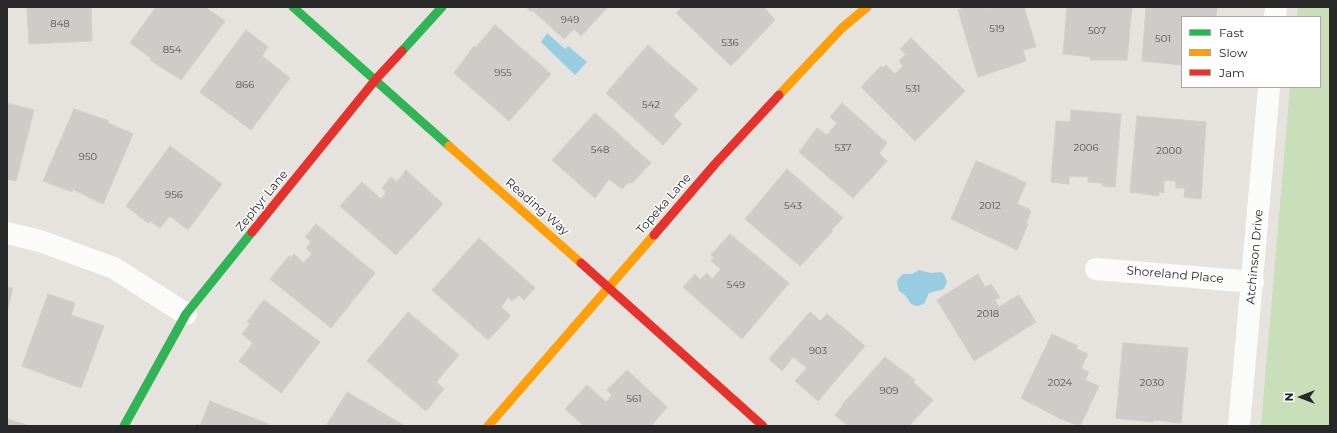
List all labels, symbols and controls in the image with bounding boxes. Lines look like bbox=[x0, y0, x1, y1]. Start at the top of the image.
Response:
house number: 949 bbox=[561, 14, 579, 26]
legend bbox=[1181, 16, 1321, 88]
house number: 848 bbox=[50, 18, 70, 30]
house number: 519 bbox=[989, 23, 1005, 35]
house number: 507 bbox=[1088, 25, 1106, 37]
text: Fast bbox=[1219, 25, 1244, 40]
house number: 501 bbox=[1155, 33, 1171, 45]
house number: 536 bbox=[721, 37, 739, 49]
house number: 854 bbox=[163, 44, 181, 56]
text: Slow bbox=[1219, 45, 1248, 60]
text: Jam bbox=[1219, 65, 1245, 80]
house number: 955 bbox=[494, 67, 512, 79]
house number: 866 bbox=[236, 79, 254, 91]
house number: 531 bbox=[906, 83, 920, 95]
house number: 542 bbox=[642, 99, 660, 111]
house number: 537 bbox=[834, 142, 852, 154]
house number: 2006 bbox=[1074, 142, 1098, 154]
house number: 548 bbox=[591, 144, 609, 156]
house number: 2000 bbox=[1156, 145, 1182, 157]
house number: 950 bbox=[79, 151, 97, 163]
street label: Zephyr Lane bbox=[233, 167, 291, 235]
street label: Topeka Lane bbox=[634, 171, 694, 237]
street label: Reading Way bbox=[502, 175, 572, 239]
house number: 956 bbox=[165, 189, 183, 201]
house number: 543 bbox=[784, 200, 802, 212]
house number: 2012 bbox=[979, 200, 1001, 212]
street label: Atchinson Drive bbox=[1244, 209, 1266, 305]
street label: Shoreland Place bbox=[1126, 264, 1224, 286]
house number: 549 bbox=[727, 279, 745, 291]
house number: 2018 bbox=[977, 308, 999, 320]
house number: 903 bbox=[809, 345, 827, 357]
house number: 2024 bbox=[1048, 377, 1072, 389]
house number: 2030 bbox=[1140, 377, 1164, 389]
north arrow bbox=[1281, 377, 1321, 417]
house number: 909 bbox=[880, 385, 898, 397]
house number: 561 bbox=[626, 393, 642, 405]
text: N bbox=[1282, 393, 1296, 401]

